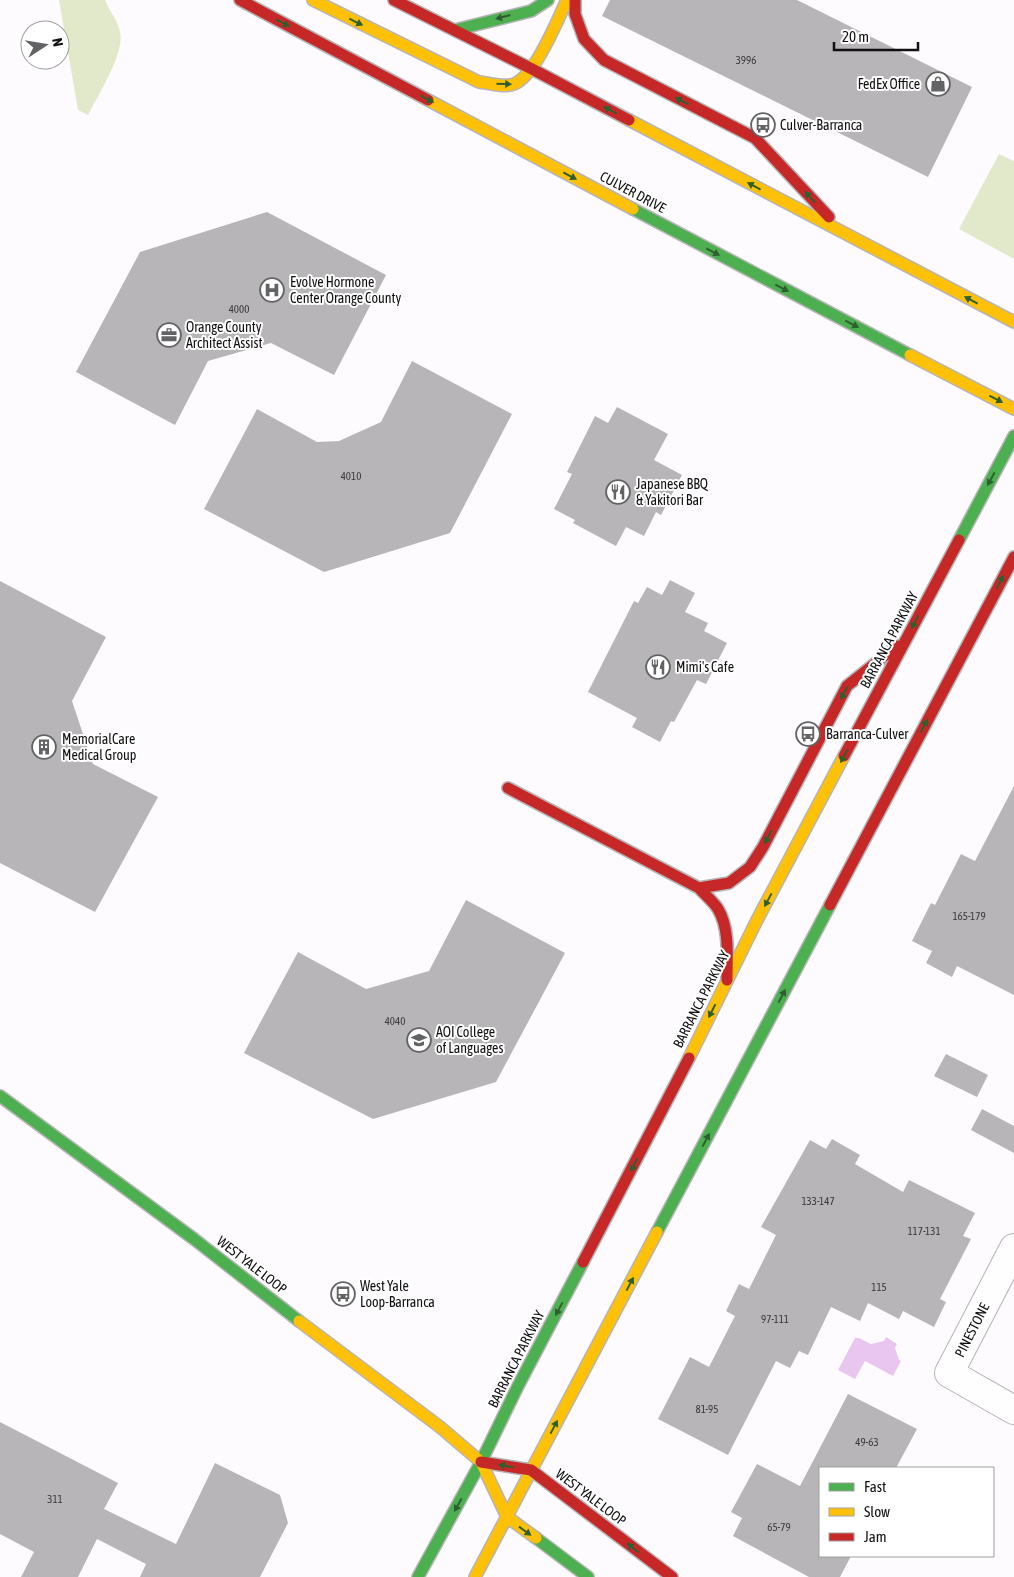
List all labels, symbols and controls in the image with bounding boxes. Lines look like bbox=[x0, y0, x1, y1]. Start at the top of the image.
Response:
one-way arrow bbox=[496, 14, 511, 22]
one-way arrow bbox=[349, 18, 363, 26]
one-way arrow bbox=[276, 19, 290, 27]
north arrow bbox=[20, 20, 70, 70]
scale bar bbox=[834, 20, 918, 52]
text: 20 m bbox=[842, 28, 869, 45]
text: N bbox=[49, 37, 66, 48]
house number: 3996 bbox=[736, 54, 756, 66]
shop icon: FedEx Office bbox=[925, 71, 951, 97]
place label: FedEx Office bbox=[858, 76, 920, 92]
one-way arrow bbox=[497, 80, 513, 88]
one-way arrow bbox=[419, 95, 434, 103]
one-way arrow bbox=[675, 97, 690, 105]
one-way arrow bbox=[603, 106, 617, 114]
bus stop icon: Culver-Barranca bbox=[750, 112, 776, 138]
place label: Culver-Barranca bbox=[780, 117, 862, 133]
street label: CULVER DRIVE bbox=[597, 168, 669, 216]
one-way arrow bbox=[563, 171, 577, 180]
one-way arrow bbox=[747, 182, 761, 190]
one-way arrow bbox=[804, 192, 816, 204]
one-way arrow bbox=[706, 248, 721, 256]
place label: Evolve Hormone Center Orange County bbox=[290, 274, 402, 306]
hospital icon: Evolve Hormone Center Orange County bbox=[259, 277, 285, 303]
one-way arrow bbox=[775, 284, 789, 292]
one-way arrow bbox=[964, 296, 978, 304]
house number: 4000 bbox=[229, 303, 249, 315]
place label: Orange County Architect Assist bbox=[186, 319, 262, 351]
one-way arrow bbox=[845, 320, 859, 328]
office icon: Orange County Architect Assist bbox=[156, 322, 182, 348]
one-way arrow bbox=[989, 395, 1003, 403]
house number: 4010 bbox=[341, 470, 361, 482]
one-way arrow bbox=[987, 472, 995, 486]
place label: Japanese BBQ & Yakitori Bar bbox=[636, 476, 709, 508]
restaurant icon: Japanese BBQ & Yakitori Bar bbox=[605, 479, 631, 505]
one-way arrow bbox=[996, 576, 1005, 589]
street label: BARRANCA PARKWAY bbox=[857, 588, 922, 691]
one-way arrow bbox=[911, 615, 919, 630]
restaurant icon: Mimi's Cafe bbox=[645, 654, 671, 680]
place label: Mimi's Cafe bbox=[676, 659, 734, 675]
one-way arrow bbox=[840, 686, 848, 701]
one-way arrow bbox=[920, 719, 929, 733]
bus stop icon: Barranca-Culver bbox=[795, 721, 821, 747]
place label: Barranca-Culver bbox=[826, 726, 909, 742]
place label: MemorialCare Medical Group bbox=[62, 731, 137, 763]
building icon: MemorialCare Medical Group bbox=[31, 734, 57, 760]
one-way arrow bbox=[840, 749, 848, 764]
one-way arrow bbox=[764, 830, 772, 844]
one-way arrow bbox=[764, 893, 772, 907]
house number: 165-179 bbox=[952, 910, 986, 922]
street label: BARRANCA PARKWAY bbox=[670, 947, 733, 1050]
one-way arrow bbox=[778, 989, 786, 1004]
one-way arrow bbox=[708, 1004, 716, 1018]
house number: 4040 bbox=[385, 1015, 405, 1027]
place label: AOI College of Languages bbox=[436, 1024, 503, 1056]
school or university icon: AOI College of Languages bbox=[406, 1027, 432, 1053]
one-way arrow bbox=[702, 1133, 710, 1147]
one-way arrow bbox=[630, 1158, 638, 1172]
house number: 133-147 bbox=[801, 1195, 835, 1207]
house number: 117-131 bbox=[907, 1225, 941, 1237]
street label: WEST YALE LOOP bbox=[214, 1233, 290, 1297]
one-way arrow bbox=[626, 1276, 634, 1291]
place label: West Yale Loop-Barranca bbox=[360, 1278, 435, 1310]
bus stop icon: West Yale Loop-Barranca bbox=[330, 1281, 356, 1307]
house number: 115 bbox=[871, 1281, 887, 1293]
street label: PINESTONE bbox=[952, 1300, 992, 1360]
one-way arrow bbox=[554, 1302, 563, 1316]
street label: BARRANCA PARKWAY bbox=[485, 1307, 548, 1410]
house number: 97-111 bbox=[761, 1313, 789, 1325]
house number: 81-95 bbox=[696, 1403, 718, 1415]
one-way arrow bbox=[550, 1420, 558, 1435]
house number: 49-63 bbox=[855, 1436, 879, 1448]
one-way arrow bbox=[498, 1462, 514, 1470]
street label: WEST YALE LOOP bbox=[553, 1465, 630, 1529]
legend bbox=[819, 1467, 994, 1557]
text: Fast bbox=[864, 1478, 886, 1495]
house number: 311 bbox=[47, 1493, 63, 1505]
one-way arrow bbox=[454, 1497, 462, 1512]
text: Slow bbox=[864, 1503, 890, 1520]
house number: 65-79 bbox=[767, 1521, 791, 1533]
one-way arrow bbox=[518, 1526, 532, 1536]
text: Jam bbox=[864, 1528, 887, 1545]
one-way arrow bbox=[627, 1542, 640, 1553]

